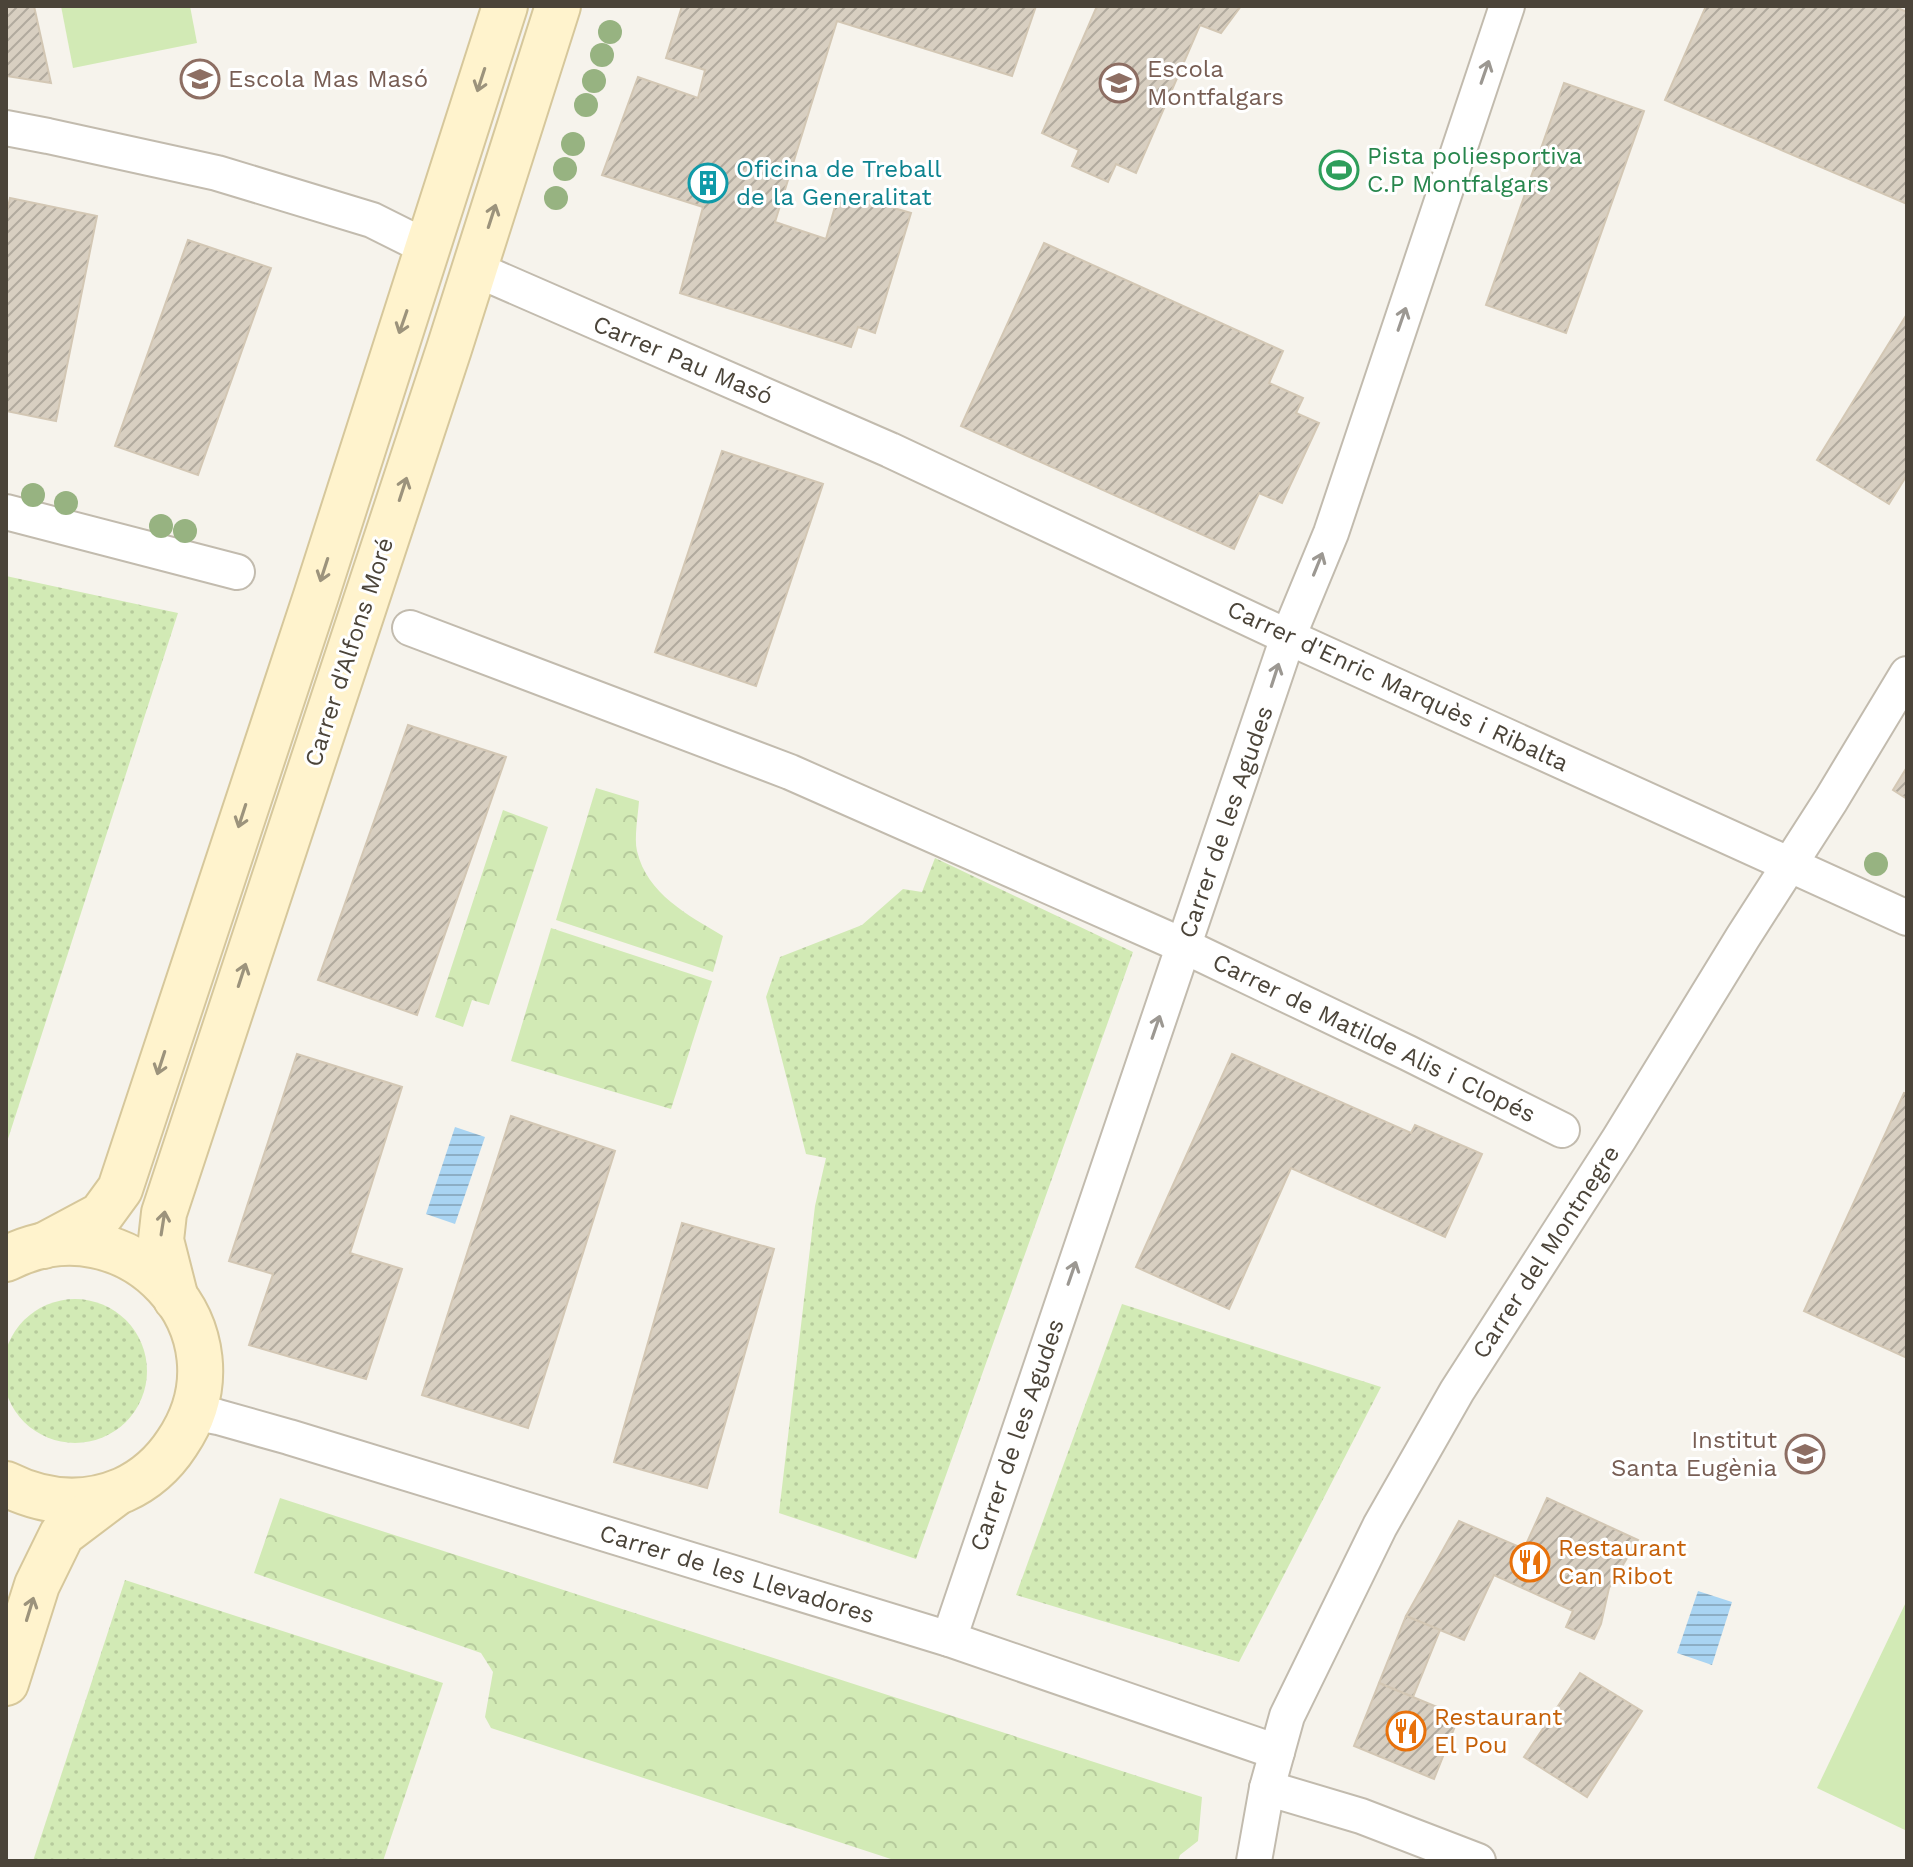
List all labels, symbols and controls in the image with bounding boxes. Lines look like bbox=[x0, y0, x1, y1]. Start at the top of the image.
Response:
place label: Escola Montfalgars bbox=[1147, 55, 1284, 111]
school or university icon: Escola Mas Masó bbox=[179, 58, 221, 100]
one-way arrow bbox=[1479, 60, 1494, 85]
school or university icon: Escola Montfalgars bbox=[1098, 62, 1140, 104]
place label: Escola Mas Masó bbox=[228, 65, 428, 93]
one-way arrow bbox=[473, 68, 488, 93]
place label: Pista poliesportiva C.P Montfalgars bbox=[1367, 142, 1582, 198]
sports icon: Pista poliesportiva C.P Montfalgars bbox=[1318, 149, 1360, 191]
place label: Oficina de Treball de la Generalitat bbox=[736, 155, 942, 211]
building icon: Oficina de Treball de la Generalitat bbox=[687, 162, 729, 204]
one-way arrow bbox=[486, 203, 501, 228]
one-way arrow bbox=[1396, 306, 1411, 331]
one-way arrow bbox=[394, 309, 409, 334]
street label: Carrer Pau Masó bbox=[589, 309, 777, 411]
one-way arrow bbox=[397, 477, 412, 502]
street label: Carrer d'Alfons Moré bbox=[299, 534, 399, 770]
one-way arrow bbox=[1311, 552, 1326, 577]
one-way arrow bbox=[316, 556, 331, 582]
street label: Carrer d'Enric Marquès i Ribalta bbox=[1223, 594, 1573, 778]
one-way arrow bbox=[1269, 662, 1284, 687]
street label: Carrer de les Agudes bbox=[1173, 702, 1279, 942]
one-way arrow bbox=[234, 804, 249, 829]
street label: Carrer de Matilde Alis i Clopés bbox=[1208, 947, 1540, 1129]
one-way arrow bbox=[236, 963, 251, 988]
one-way arrow bbox=[1150, 1015, 1165, 1040]
one-way arrow bbox=[152, 1051, 167, 1076]
street label: Carrer del Montnegre bbox=[1467, 1140, 1625, 1364]
one-way arrow bbox=[156, 1211, 171, 1236]
one-way arrow bbox=[1066, 1261, 1081, 1286]
street label: Carrer de les Agudes bbox=[964, 1315, 1070, 1555]
place label: Institut Santa Eugènia bbox=[1611, 1426, 1777, 1482]
school or university icon: Institut Santa Eugènia bbox=[1784, 1433, 1826, 1475]
street label: Carrer de les Llevadores bbox=[596, 1519, 878, 1629]
place label: Restaurant Can Ribot bbox=[1558, 1534, 1686, 1590]
restaurant icon: Restaurant Can Ribot bbox=[1509, 1541, 1551, 1583]
one-way arrow bbox=[23, 1597, 38, 1622]
place label: Restaurant El Pou bbox=[1434, 1703, 1562, 1759]
restaurant icon: Restaurant El Pou bbox=[1385, 1710, 1427, 1752]

